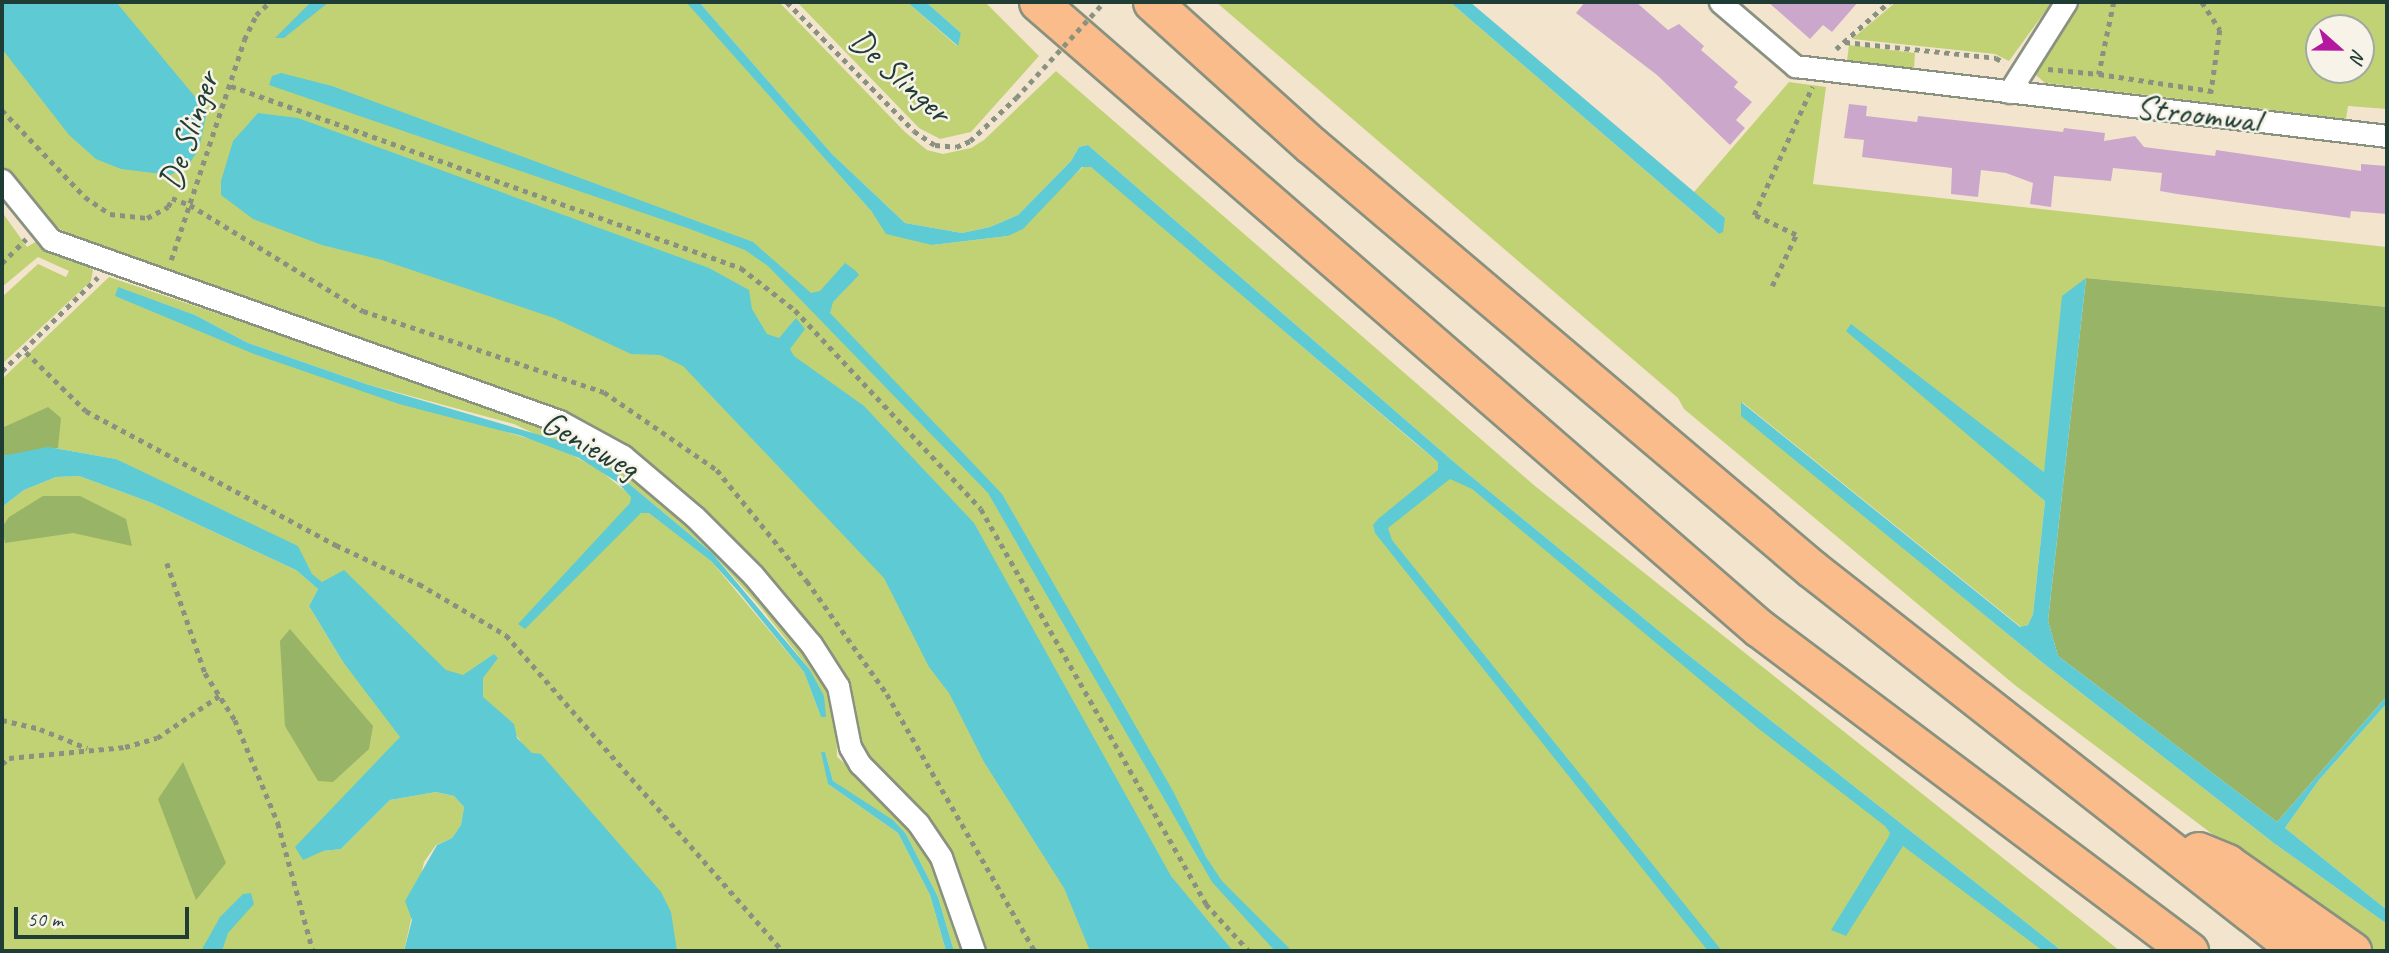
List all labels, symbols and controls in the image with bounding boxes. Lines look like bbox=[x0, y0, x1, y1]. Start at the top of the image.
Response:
north arrow bbox=[2305, 14, 2375, 84]
street label: De Slinger bbox=[840, 19, 960, 133]
text: N bbox=[2344, 46, 2371, 66]
street label: De Slinger bbox=[149, 66, 229, 196]
street label: Stroomwal bbox=[2134, 86, 2262, 142]
street label: Genieweg bbox=[534, 401, 646, 489]
scale bar bbox=[18, 894, 192, 938]
text: 50 m bbox=[27, 906, 63, 932]

